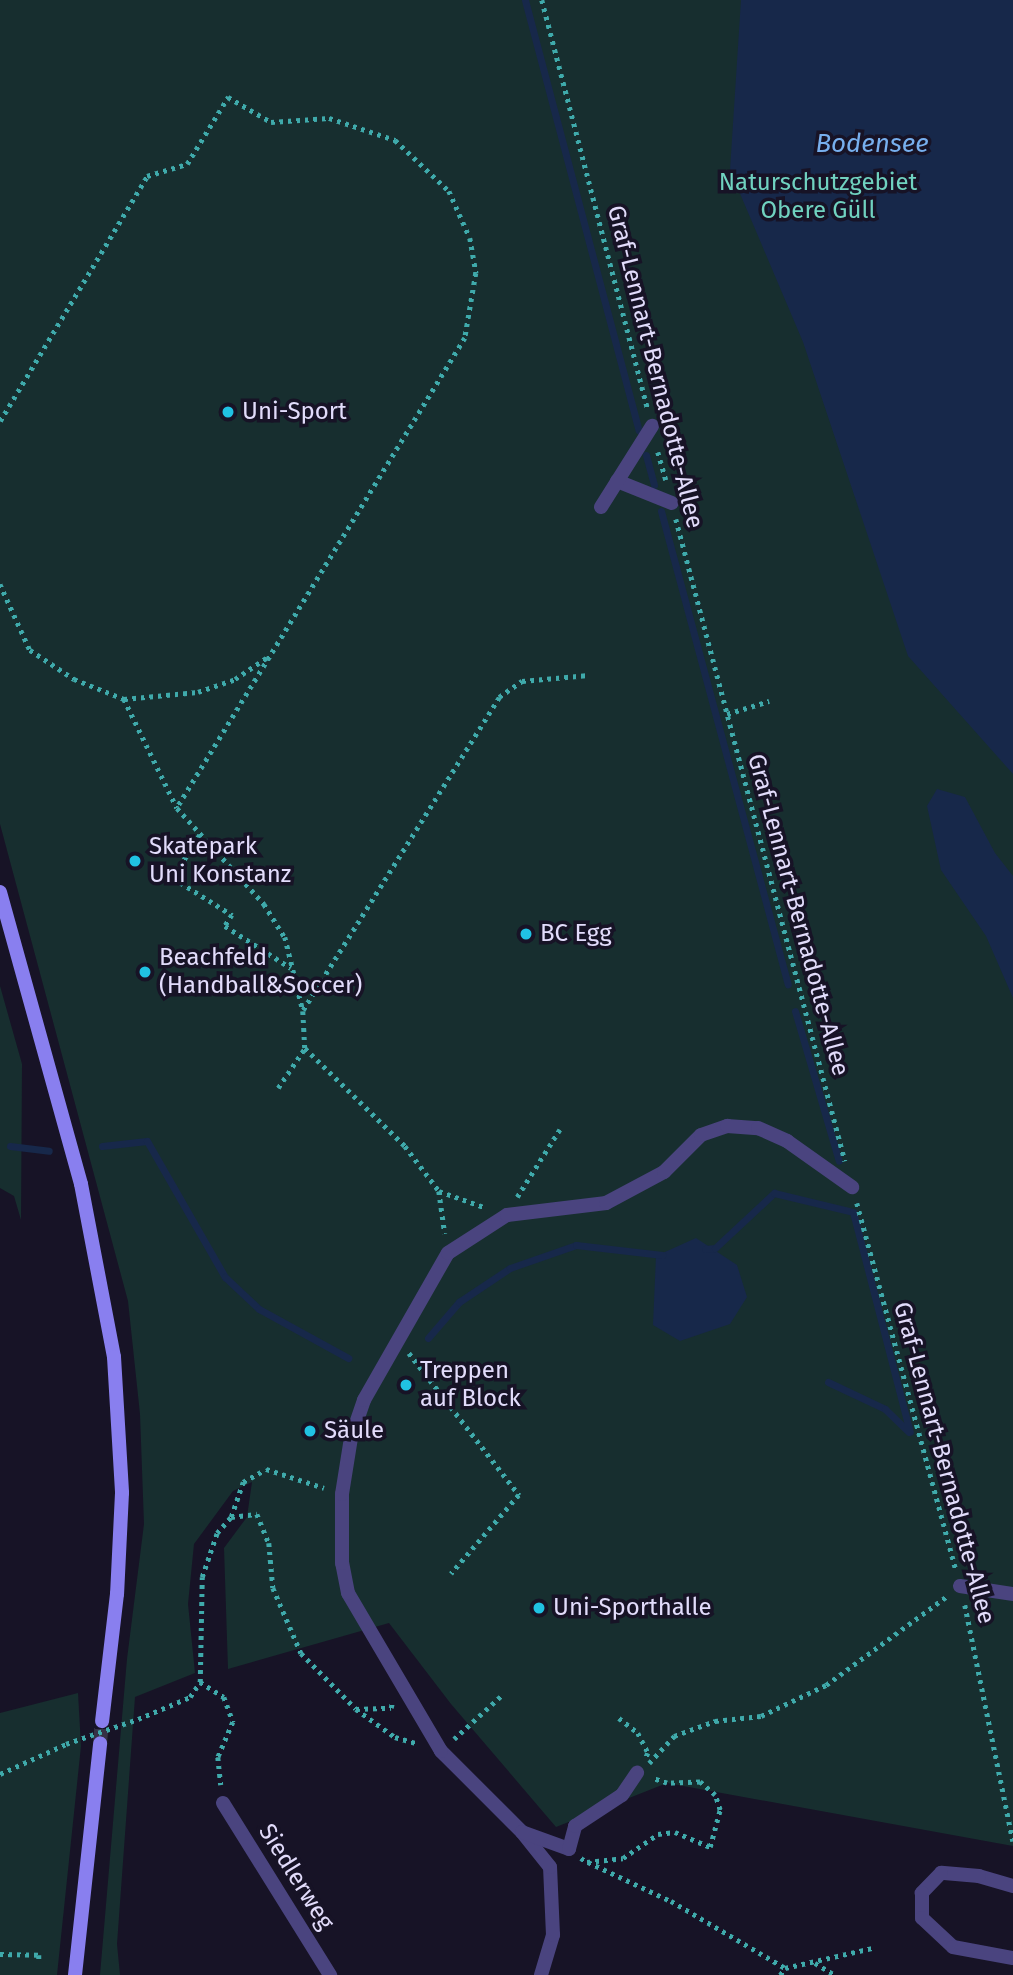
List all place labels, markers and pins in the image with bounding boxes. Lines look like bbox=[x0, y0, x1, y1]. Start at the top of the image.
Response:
place label: Uni-Sport bbox=[242, 398, 347, 426]
marker: Uni-Sport bbox=[220, 404, 236, 420]
place label: Skatepark Uni Konstanz bbox=[149, 833, 291, 889]
marker: Skatepark Uni Konstanz bbox=[127, 853, 143, 869]
place label: BC Egg bbox=[540, 920, 612, 948]
marker: BC Egg bbox=[518, 926, 534, 942]
place label: Beachfeld (Handball&Soccer) bbox=[159, 944, 362, 1000]
marker: Beachfeld (Handball&Soccer) bbox=[137, 964, 153, 980]
place label: Treppen auf Block bbox=[420, 1357, 521, 1413]
marker: Treppen auf Block bbox=[398, 1377, 414, 1393]
place label: Säule bbox=[324, 1417, 384, 1445]
marker: Säule bbox=[302, 1423, 318, 1439]
place label: Uni-Sporthalle bbox=[553, 1594, 712, 1622]
marker: Uni-Sporthalle bbox=[531, 1600, 547, 1616]

